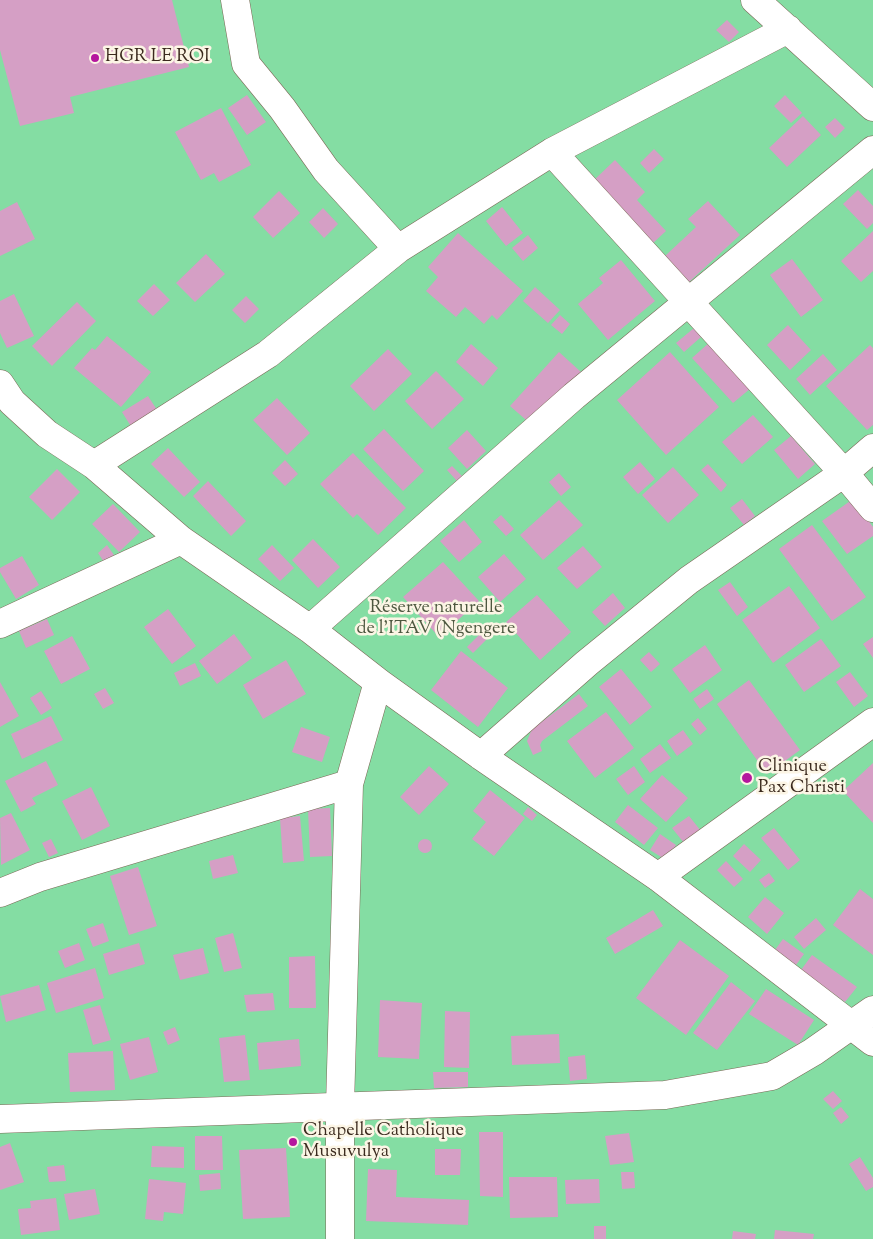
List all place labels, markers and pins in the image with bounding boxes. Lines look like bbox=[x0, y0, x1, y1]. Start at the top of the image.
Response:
place label: HGR LE ROI bbox=[105, 47, 210, 69]
marker: HGR LE ROI bbox=[89, 52, 101, 64]
place label: Clinique Pax Christi bbox=[758, 757, 845, 800]
marker: Clinique Pax Christi bbox=[740, 771, 754, 785]
place label: Chapelle Catholique Musuvulya bbox=[303, 1121, 464, 1164]
marker: Chapelle Catholique Musuvulya bbox=[287, 1136, 299, 1148]

